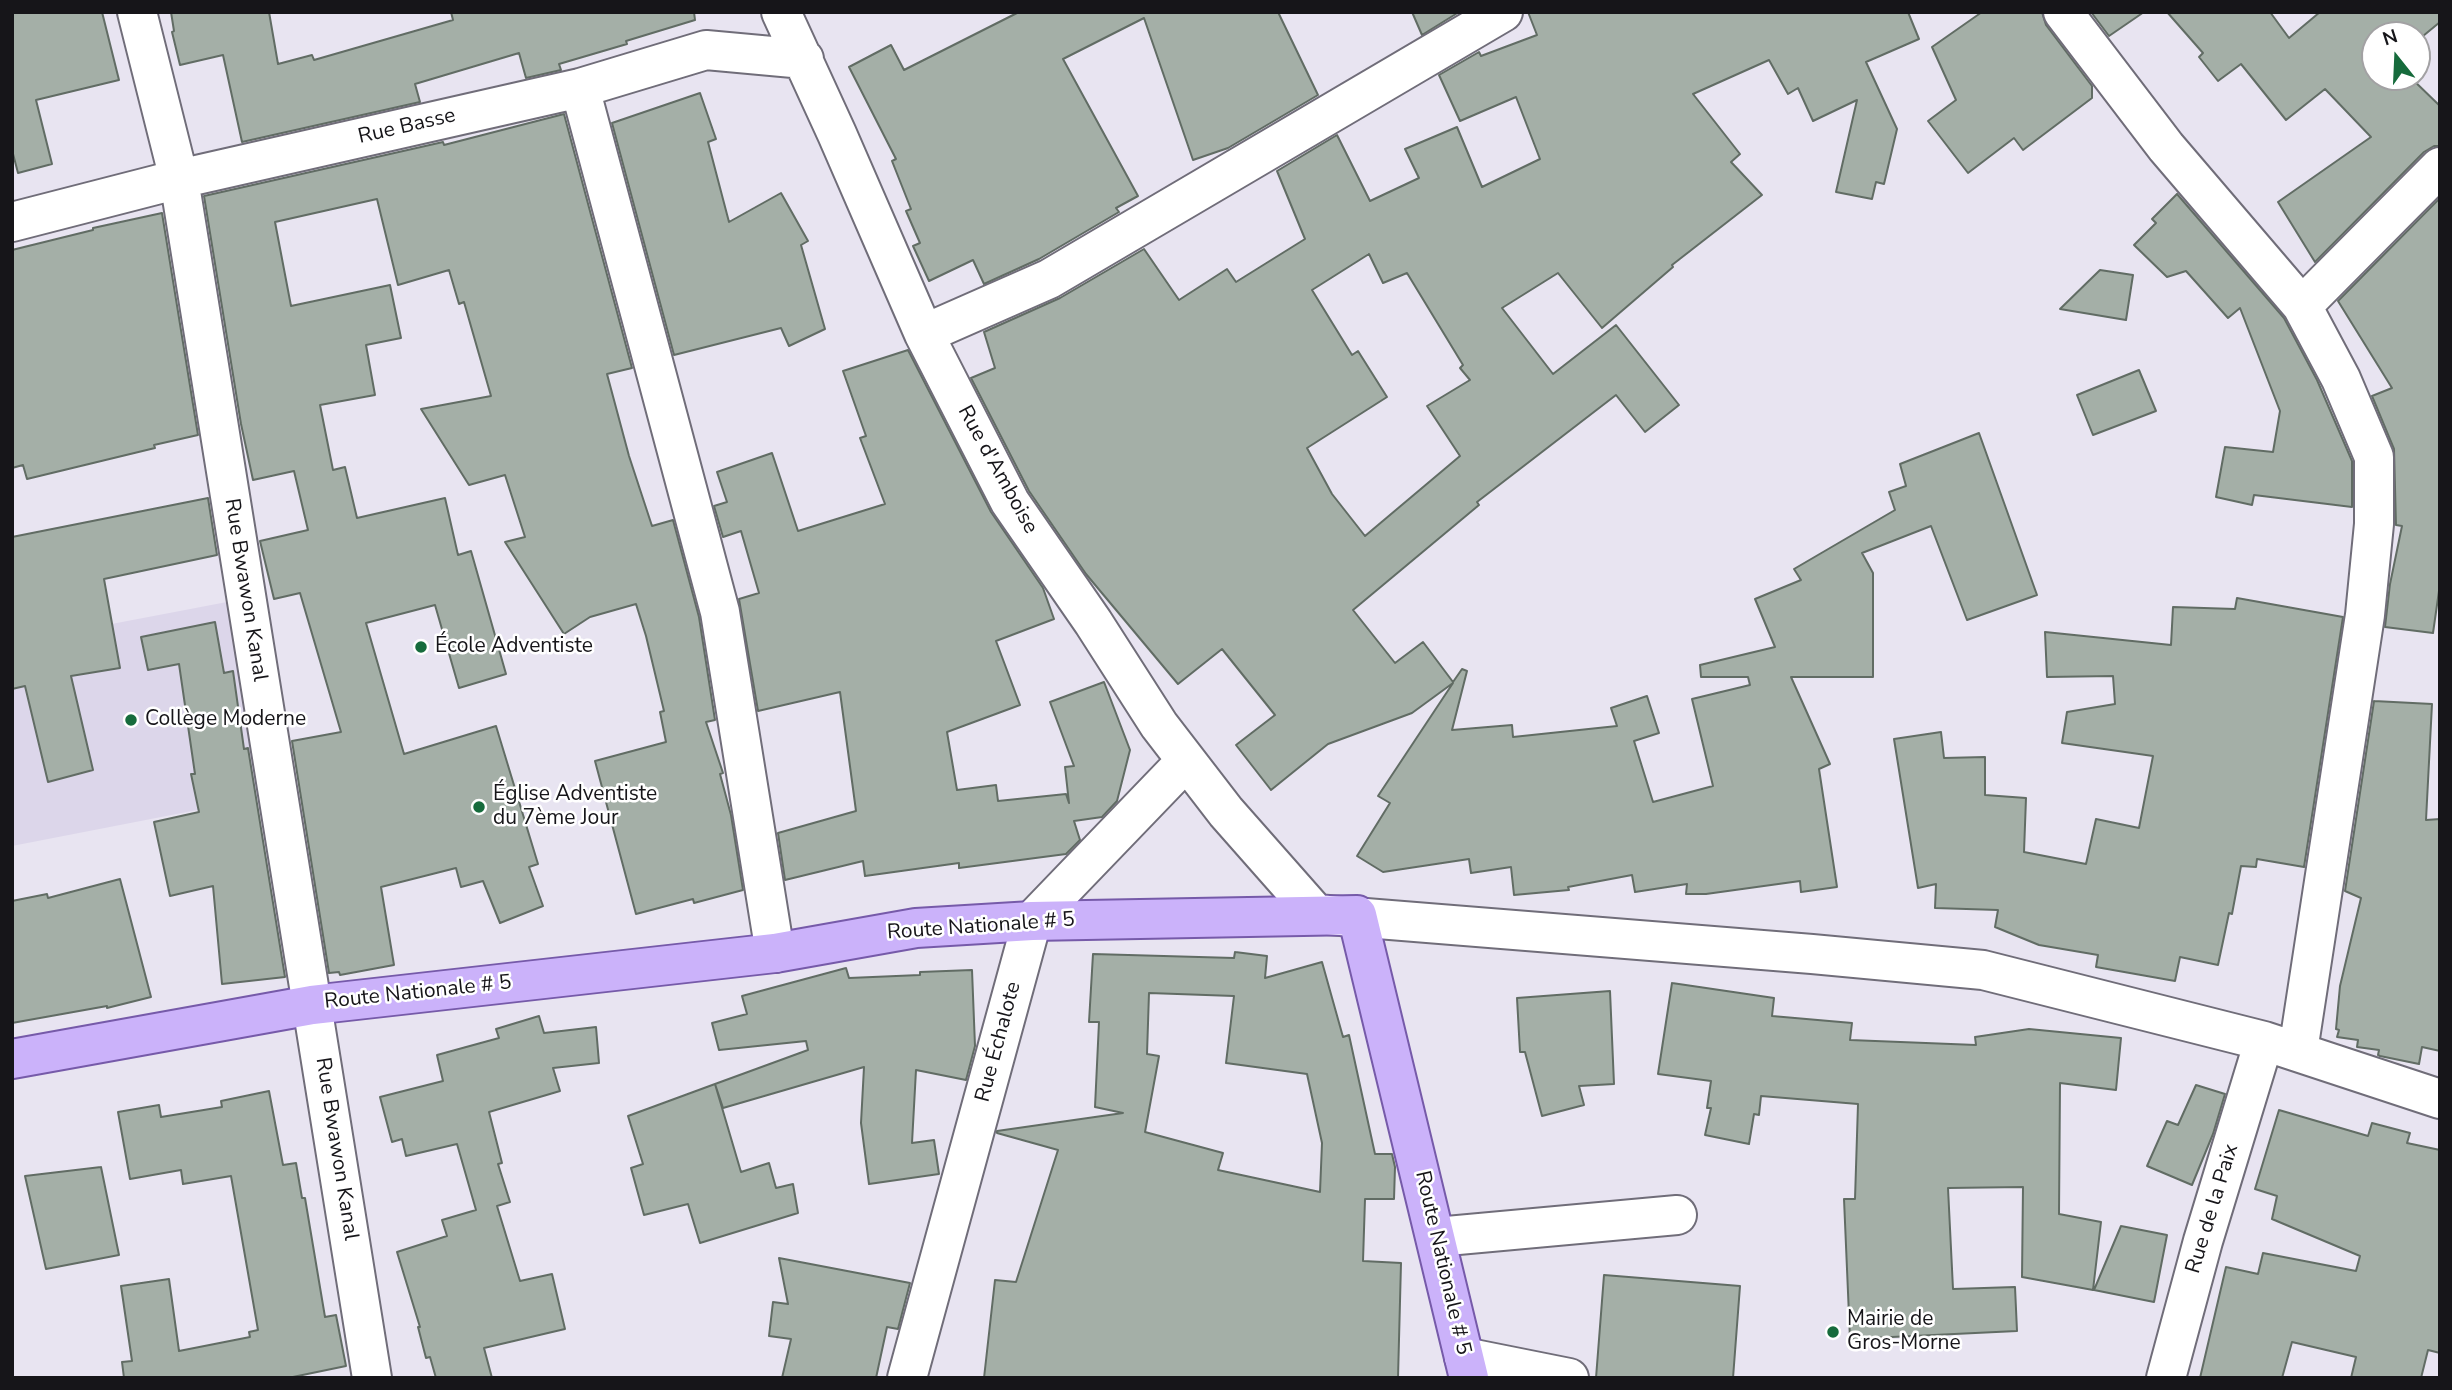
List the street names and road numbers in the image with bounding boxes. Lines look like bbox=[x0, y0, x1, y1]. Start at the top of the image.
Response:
street label: Rue Basse bbox=[356, 104, 458, 150]
street label: Rue d'Amboise bbox=[951, 402, 1043, 538]
street label: Rue Bwawon Kanal bbox=[218, 497, 272, 683]
street label: Route Nationale # 5 bbox=[886, 908, 1076, 946]
street label: Route Nationale # 5 bbox=[323, 971, 513, 1015]
street label: Rue Échalote bbox=[971, 979, 1027, 1105]
street label: Rue Bwawon Kanal bbox=[309, 1056, 363, 1242]
street label: Rue de la Paix bbox=[2181, 1141, 2245, 1277]
street label: Route Nationale # 5 bbox=[1409, 1169, 1475, 1357]

